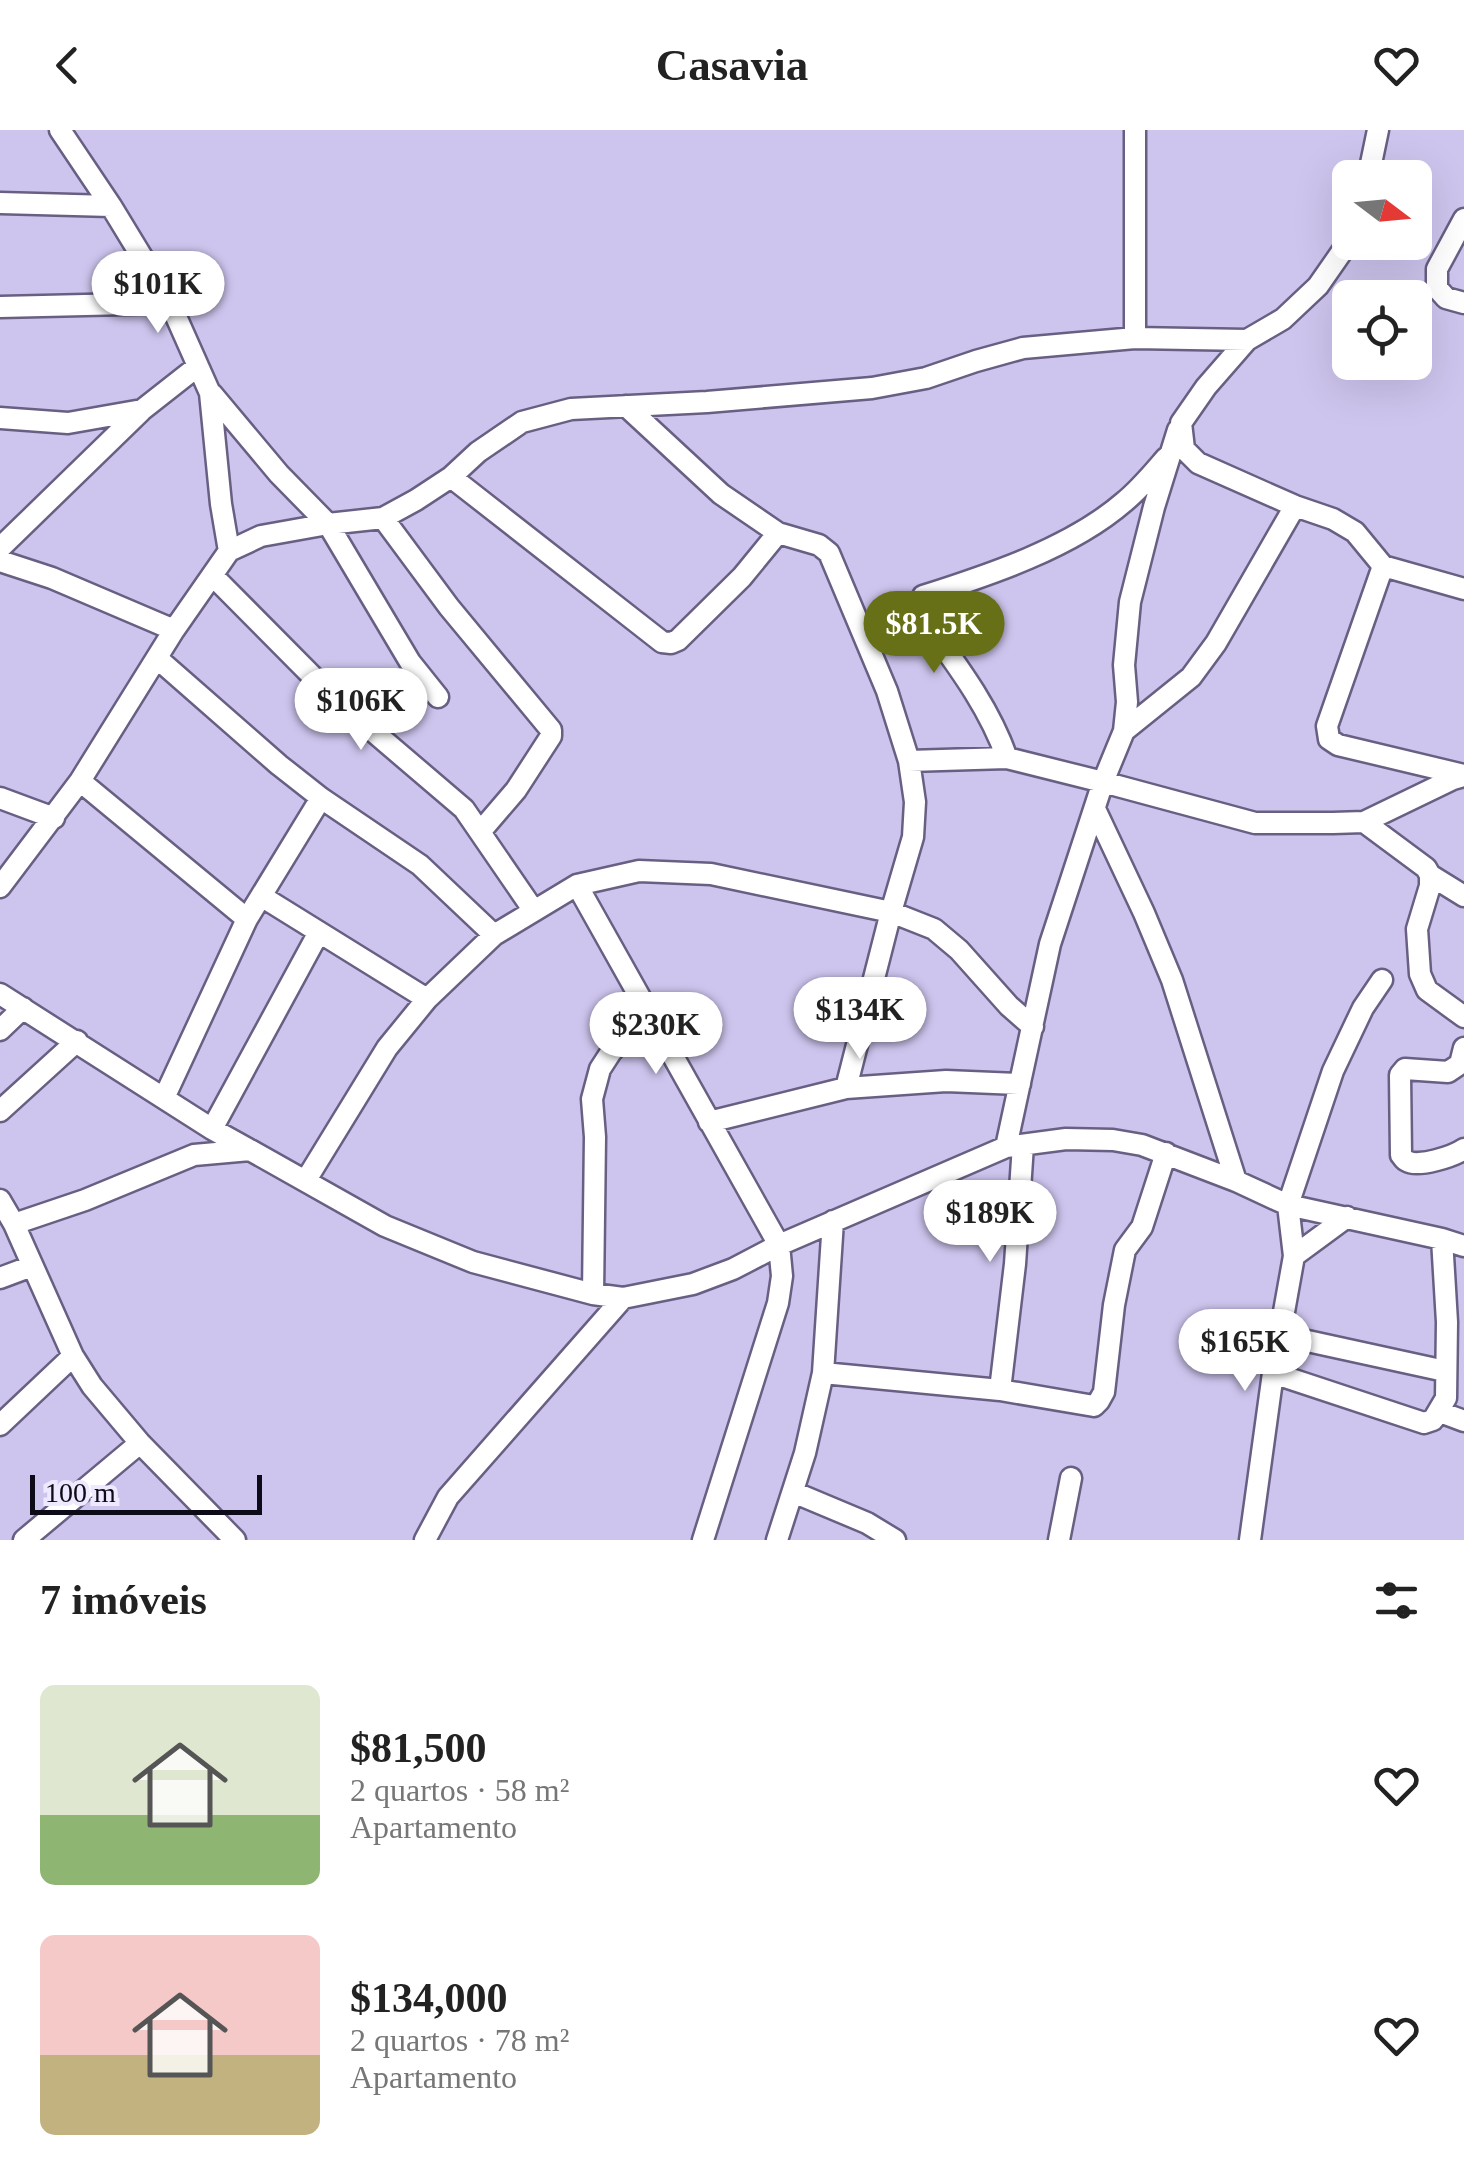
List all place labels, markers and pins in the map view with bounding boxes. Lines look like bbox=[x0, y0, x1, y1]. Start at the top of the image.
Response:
pin: $101K bbox=[88, 251, 228, 336]
pin: $81.5K bbox=[853, 591, 1015, 676]
pin: $106K bbox=[291, 668, 431, 753]
pin: $134K bbox=[790, 977, 930, 1062]
pin: $230K bbox=[586, 992, 726, 1077]
pin: $189K bbox=[920, 1180, 1060, 1265]
pin: $165K bbox=[1175, 1309, 1315, 1394]

